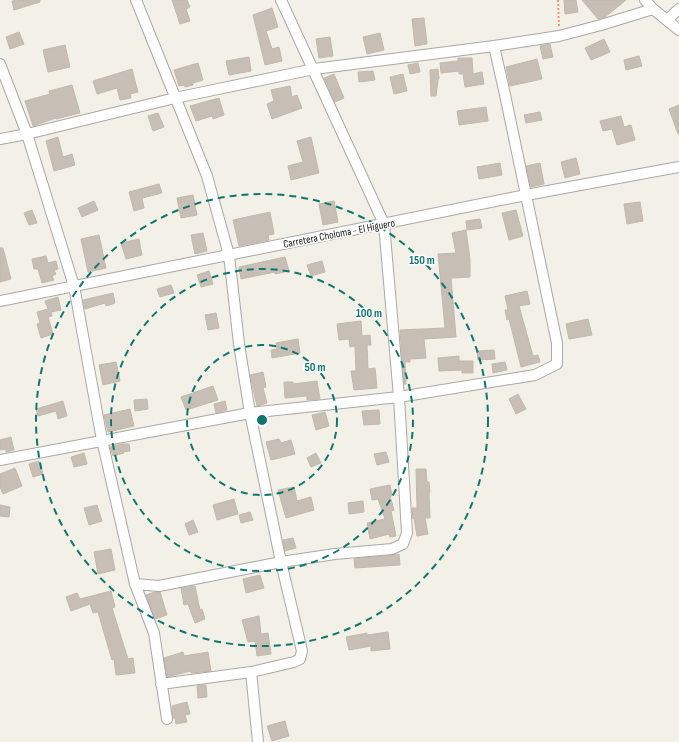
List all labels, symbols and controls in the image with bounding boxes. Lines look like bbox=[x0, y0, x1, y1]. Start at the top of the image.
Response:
street label: Carretera Choloma - El Higuero bbox=[282, 216, 396, 251]
text: 150 m bbox=[409, 253, 435, 268]
text: 100 m bbox=[356, 306, 382, 321]
text: 50 m bbox=[305, 360, 325, 375]
centre of rings bbox=[255, 413, 269, 427]

